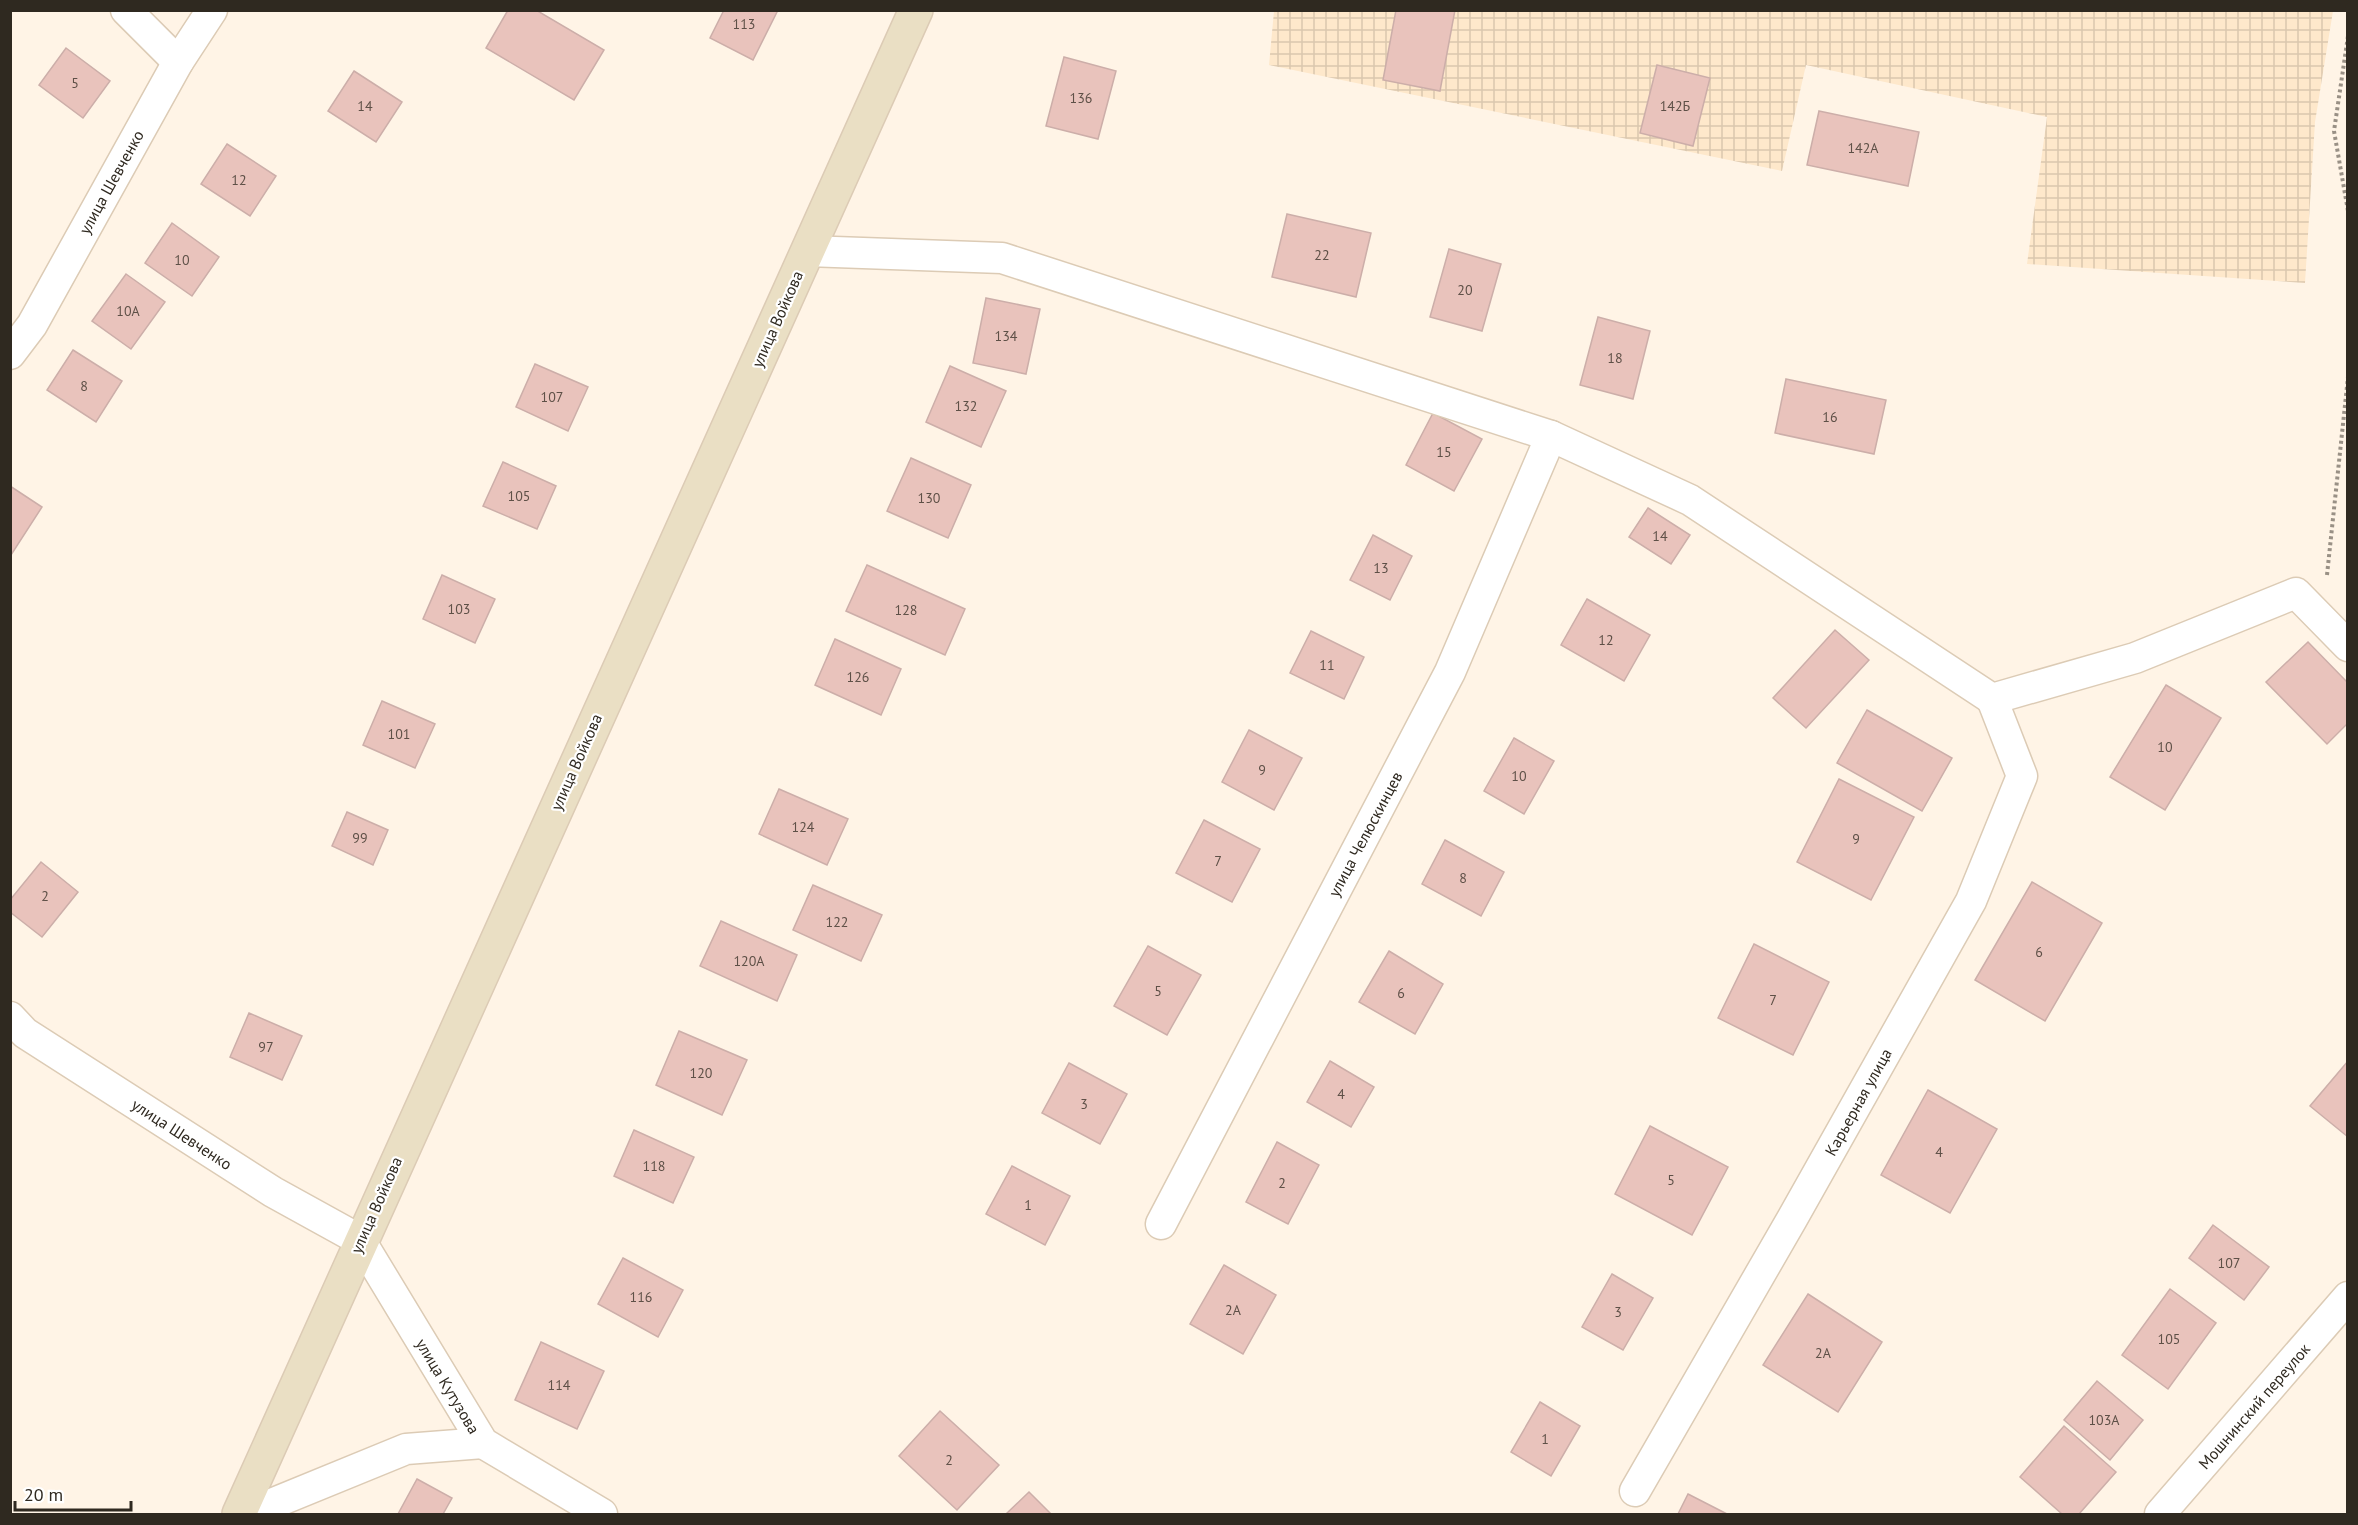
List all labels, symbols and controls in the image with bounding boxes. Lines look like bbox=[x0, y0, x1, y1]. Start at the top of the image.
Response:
house number: 113 bbox=[733, 15, 755, 33]
house number: 5 bbox=[71, 74, 79, 92]
house number: 136 bbox=[1070, 89, 1092, 107]
house number: 14 bbox=[357, 97, 373, 115]
house number: 142Б bbox=[1660, 97, 1691, 115]
street label: улица Шевченко bbox=[74, 127, 148, 237]
house number: 142А bbox=[1847, 139, 1879, 157]
house number: 12 bbox=[231, 171, 247, 189]
house number: 22 bbox=[1314, 246, 1330, 264]
house number: 10 bbox=[174, 251, 190, 269]
street label: улица Войкова bbox=[747, 268, 807, 370]
house number: 20 bbox=[1457, 281, 1473, 299]
house number: 10А bbox=[116, 302, 141, 320]
house number: 134 bbox=[995, 327, 1018, 345]
house number: 18 bbox=[1607, 349, 1623, 367]
house number: 8 bbox=[80, 377, 88, 395]
house number: 107 bbox=[541, 388, 563, 406]
house number: 132 bbox=[955, 397, 977, 415]
house number: 16 bbox=[1822, 408, 1838, 426]
house number: 15 bbox=[1436, 443, 1452, 461]
house number: 105 bbox=[508, 487, 530, 505]
house number: 130 bbox=[918, 489, 941, 507]
house number: 14 bbox=[1652, 527, 1668, 545]
house number: 13 bbox=[1373, 559, 1389, 577]
house number: 103 bbox=[448, 600, 470, 618]
house number: 128 bbox=[895, 601, 917, 619]
house number: 12 bbox=[1598, 631, 1614, 649]
house number: 11 bbox=[1319, 656, 1335, 674]
house number: 126 bbox=[847, 668, 869, 686]
street label: улица Войкова bbox=[546, 711, 606, 813]
house number: 101 bbox=[388, 725, 410, 743]
house number: 10 bbox=[2157, 738, 2173, 756]
house number: 9 bbox=[1258, 761, 1266, 779]
house number: 10 bbox=[1511, 767, 1527, 785]
street label: улица Челюскинцев bbox=[1324, 768, 1406, 900]
house number: 124 bbox=[792, 818, 815, 836]
house number: 99 bbox=[352, 829, 368, 847]
house number: 9 bbox=[1852, 830, 1860, 848]
house number: 7 bbox=[1214, 852, 1222, 870]
house number: 8 bbox=[1459, 869, 1467, 887]
house number: 2 bbox=[41, 887, 49, 905]
house number: 122 bbox=[826, 913, 848, 931]
house number: 6 bbox=[2035, 943, 2043, 961]
house number: 120А bbox=[733, 952, 765, 970]
house number: 5 bbox=[1154, 982, 1162, 1000]
house number: 6 bbox=[1397, 984, 1405, 1002]
house number: 7 bbox=[1769, 991, 1777, 1009]
house number: 97 bbox=[258, 1038, 274, 1056]
street label: Карьерная улица bbox=[1820, 1045, 1896, 1159]
house number: 120 bbox=[690, 1064, 713, 1082]
house number: 4 bbox=[1337, 1085, 1345, 1103]
street label: улица Шевченко bbox=[128, 1094, 236, 1174]
house number: 3 bbox=[1080, 1095, 1088, 1113]
house number: 4 bbox=[1935, 1143, 1943, 1161]
street label: улица Войкова bbox=[346, 1154, 406, 1256]
house number: 118 bbox=[643, 1157, 665, 1175]
house number: 5 bbox=[1667, 1171, 1675, 1189]
house number: 2 bbox=[1278, 1174, 1286, 1192]
house number: 1 bbox=[1024, 1196, 1032, 1214]
house number: 107 bbox=[2218, 1254, 2240, 1272]
house number: 116 bbox=[630, 1288, 652, 1306]
house number: 2А bbox=[1225, 1301, 1242, 1319]
house number: 3 bbox=[1614, 1303, 1622, 1321]
house number: 105 bbox=[2158, 1330, 2180, 1348]
street label: улица Кутузова bbox=[412, 1335, 484, 1437]
street label: Мошнинский переулок bbox=[2194, 1339, 2314, 1473]
house number: 2А bbox=[1815, 1344, 1832, 1362]
house number: 114 bbox=[548, 1376, 571, 1394]
house number: 103А bbox=[2088, 1411, 2120, 1429]
house number: 1 bbox=[1541, 1430, 1549, 1448]
house number: 2 bbox=[945, 1451, 953, 1469]
scale bar bbox=[15, 1474, 130, 1512]
text: 20 m bbox=[24, 1483, 63, 1506]

